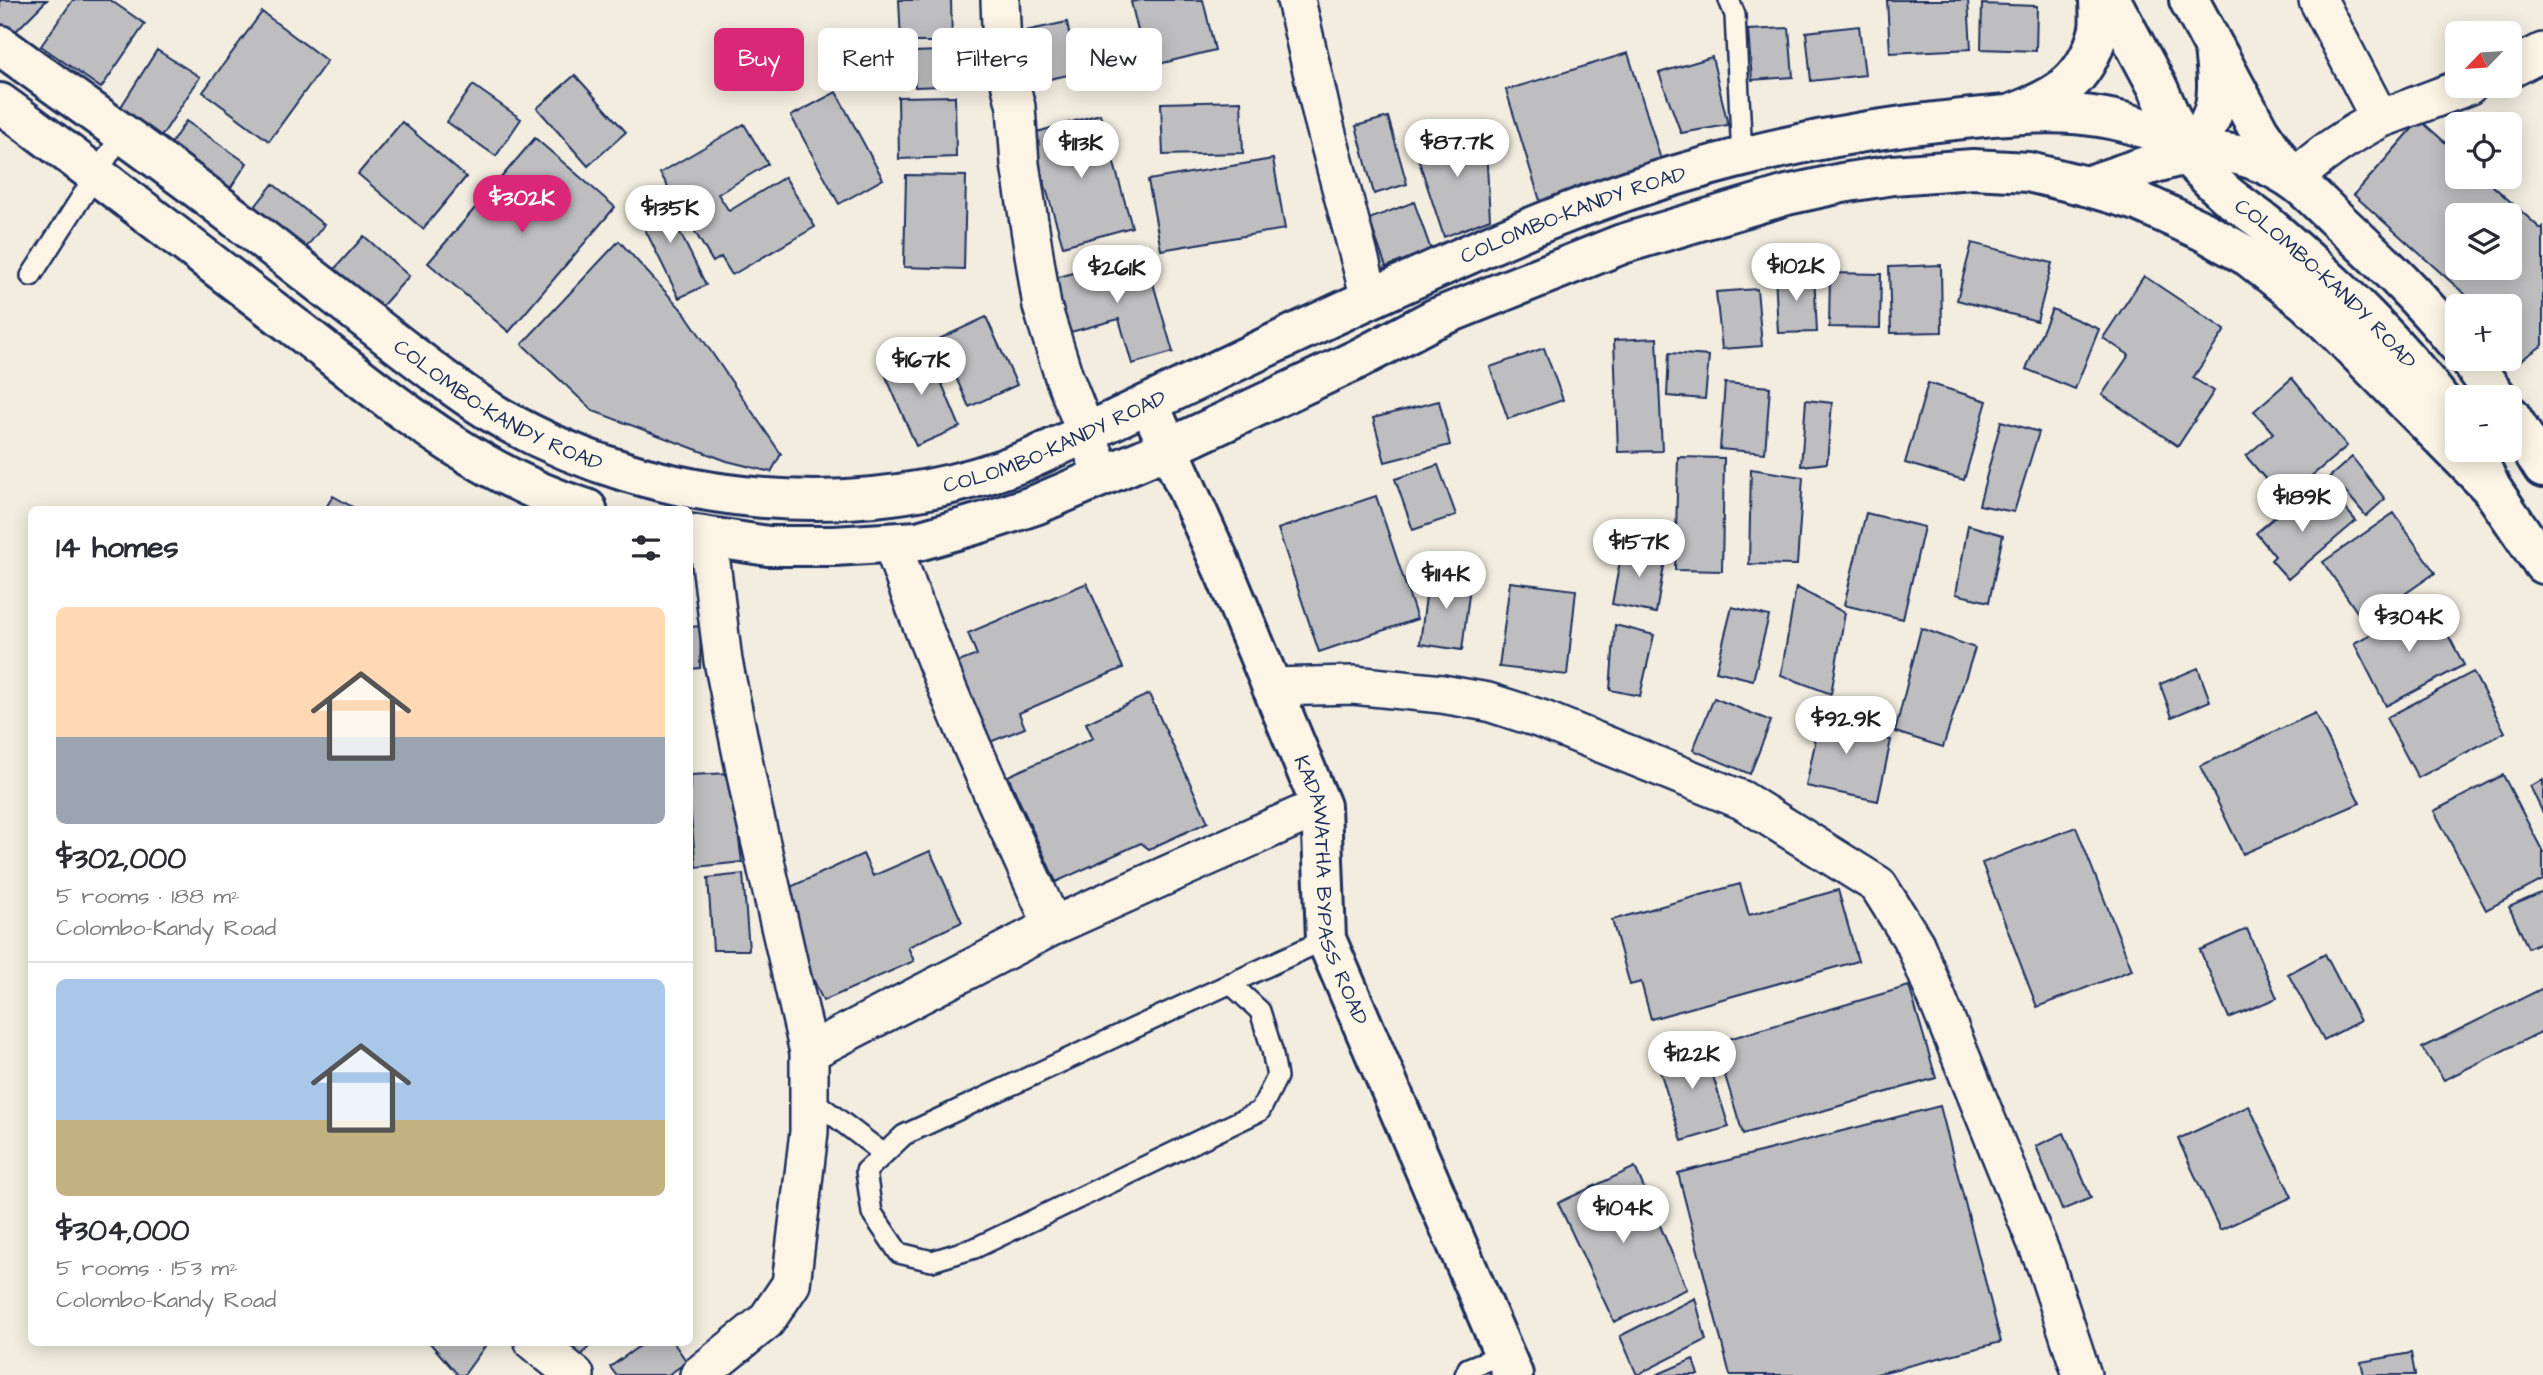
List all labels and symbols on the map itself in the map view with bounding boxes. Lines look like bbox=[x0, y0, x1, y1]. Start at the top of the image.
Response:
north arrow bbox=[2445, 21, 2522, 98]
pin: $113K bbox=[1032, 120, 1130, 180]
pin: $87.7K bbox=[1400, 120, 1514, 179]
street label: COLOMBO-KANDY ROAD bbox=[1456, 159, 1690, 271]
pin: $302K bbox=[473, 176, 571, 235]
pin: $135K bbox=[621, 186, 719, 245]
street label: COLOMBO-KANDY ROAD bbox=[2229, 191, 2423, 375]
pin: $102K bbox=[1747, 244, 1845, 303]
pin: $261K bbox=[1068, 246, 1166, 305]
street label: COLOMBO-KANDY ROAD bbox=[388, 332, 607, 478]
pin: $167K bbox=[872, 338, 970, 397]
street label: COLOMBO-KANDY ROAD bbox=[940, 382, 1171, 500]
pin: $189K bbox=[2253, 475, 2351, 534]
pin: $157K bbox=[1590, 520, 1688, 579]
pin: $114K bbox=[1397, 552, 1495, 611]
pin: $304K bbox=[2360, 594, 2458, 654]
pin: $92.9K bbox=[1789, 696, 1903, 756]
street label: KADAWATHA BYPASS ROAD bbox=[1287, 751, 1376, 1030]
pin: $122K bbox=[1643, 1032, 1741, 1091]
pin: $104K bbox=[1574, 1186, 1672, 1245]

